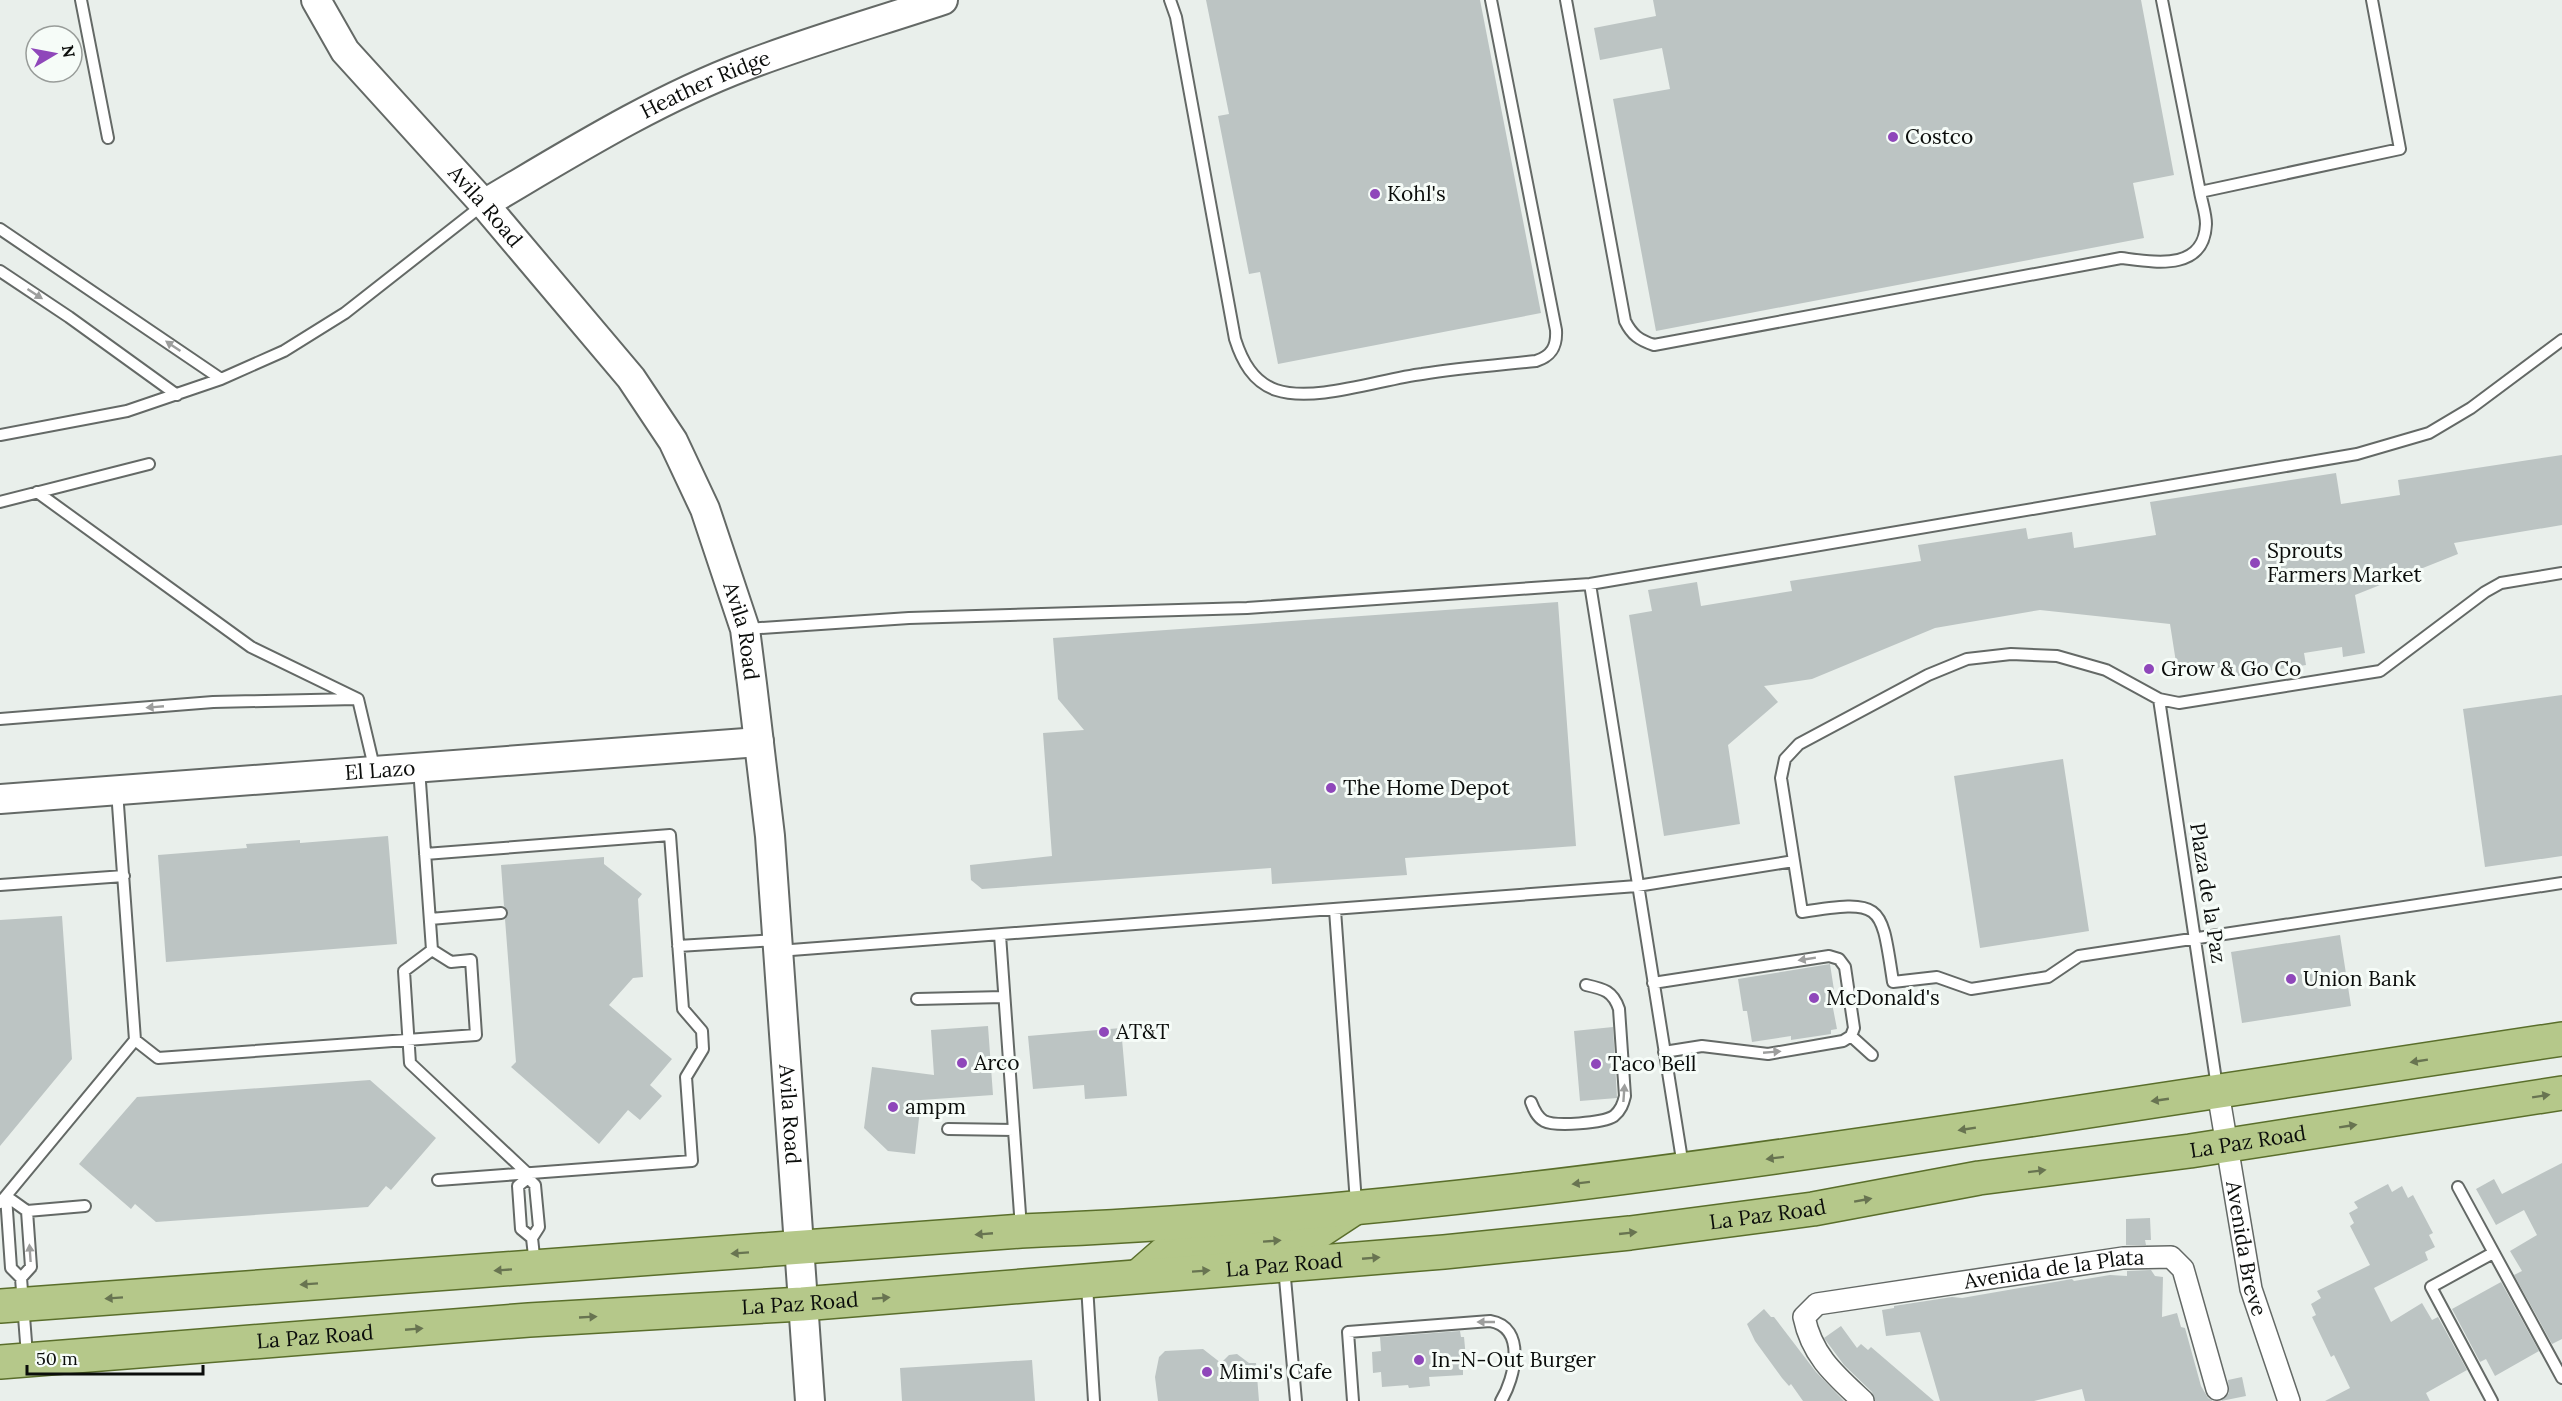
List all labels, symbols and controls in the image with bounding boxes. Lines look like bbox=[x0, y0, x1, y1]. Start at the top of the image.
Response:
north arrow bbox=[24, 24, 84, 84]
text: N bbox=[58, 44, 80, 59]
street label: Heather Ridge bbox=[636, 44, 774, 125]
place label: Costco bbox=[1905, 123, 1973, 150]
marker: Costco bbox=[1886, 130, 1900, 144]
street label: Avila Road bbox=[442, 159, 529, 253]
place label: Kohl's bbox=[1387, 180, 1446, 207]
marker: Kohl's bbox=[1368, 187, 1382, 201]
one-way arrow bbox=[26, 288, 42, 300]
one-way arrow bbox=[165, 341, 181, 352]
place label: Sprouts Farmers Market bbox=[2267, 537, 2423, 588]
marker: Sprouts Farmers Market bbox=[2248, 556, 2262, 570]
street label: Avila Road bbox=[717, 578, 765, 682]
place label: Grow & Go Co bbox=[2161, 655, 2301, 682]
marker: Grow & Go Co bbox=[2142, 662, 2156, 676]
one-way arrow bbox=[146, 702, 165, 712]
street label: El Lazo bbox=[344, 754, 416, 786]
place label: The Home Depot bbox=[1343, 774, 1511, 801]
marker: The Home Depot bbox=[1324, 781, 1338, 795]
street label: Plaza de la Paz bbox=[2184, 821, 2233, 965]
one-way arrow bbox=[1797, 955, 1816, 964]
place label: Union Bank bbox=[2303, 965, 2417, 992]
marker: Union Bank bbox=[2284, 972, 2298, 986]
place label: McDonald's bbox=[1826, 984, 1940, 1011]
marker: McDonald's bbox=[1807, 991, 1821, 1005]
place label: AT&T bbox=[1115, 1018, 1169, 1045]
marker: AT&T bbox=[1097, 1025, 1111, 1039]
one-way arrow bbox=[1763, 1047, 1782, 1057]
place label: Arco bbox=[973, 1049, 1019, 1076]
place label: Taco Bell bbox=[1608, 1050, 1697, 1077]
marker: Arco bbox=[955, 1056, 969, 1070]
marker: Taco Bell bbox=[1589, 1057, 1603, 1071]
one-way arrow bbox=[2409, 1057, 2428, 1066]
street label: Avila Road bbox=[773, 1062, 807, 1165]
one-way arrow bbox=[1619, 1083, 1629, 1102]
one-way arrow bbox=[2531, 1092, 2550, 1101]
place label: ampm bbox=[905, 1093, 966, 1120]
one-way arrow bbox=[2151, 1096, 2170, 1105]
marker: ampm bbox=[886, 1100, 900, 1114]
street label: La Paz Road bbox=[2188, 1119, 2308, 1164]
one-way arrow bbox=[2339, 1122, 2358, 1131]
one-way arrow bbox=[1958, 1125, 1977, 1134]
one-way arrow bbox=[1765, 1154, 1784, 1163]
one-way arrow bbox=[2028, 1166, 2047, 1176]
one-way arrow bbox=[1572, 1178, 1591, 1188]
street label: Avenida Breve bbox=[2220, 1178, 2273, 1320]
street label: La Paz Road bbox=[1708, 1193, 1828, 1235]
one-way arrow bbox=[1854, 1195, 1873, 1204]
one-way arrow bbox=[974, 1229, 993, 1239]
one-way arrow bbox=[1619, 1229, 1638, 1238]
one-way arrow bbox=[1263, 1236, 1282, 1246]
one-way arrow bbox=[25, 1244, 35, 1263]
street label: Avenida de la Plata bbox=[1961, 1244, 2145, 1295]
street label: La Paz Road bbox=[1225, 1246, 1344, 1283]
one-way arrow bbox=[730, 1249, 749, 1258]
one-way arrow bbox=[1362, 1253, 1381, 1263]
one-way arrow bbox=[494, 1265, 513, 1275]
one-way arrow bbox=[1192, 1267, 1211, 1276]
one-way arrow bbox=[299, 1279, 318, 1289]
street label: La Paz Road bbox=[740, 1285, 859, 1321]
one-way arrow bbox=[105, 1293, 124, 1303]
one-way arrow bbox=[872, 1293, 891, 1303]
one-way arrow bbox=[578, 1312, 597, 1321]
one-way arrow bbox=[1476, 1317, 1495, 1327]
street label: La Paz Road bbox=[255, 1318, 375, 1355]
one-way arrow bbox=[405, 1324, 424, 1334]
scale bar bbox=[27, 1338, 202, 1376]
place label: In-N-Out Burger bbox=[1431, 1346, 1596, 1373]
text: 50 m bbox=[36, 1347, 78, 1370]
marker: In-N-Out Burger bbox=[1412, 1353, 1426, 1367]
place label: Mimi's Cafe bbox=[1219, 1358, 1332, 1385]
marker: Mimi's Cafe bbox=[1200, 1365, 1214, 1379]

